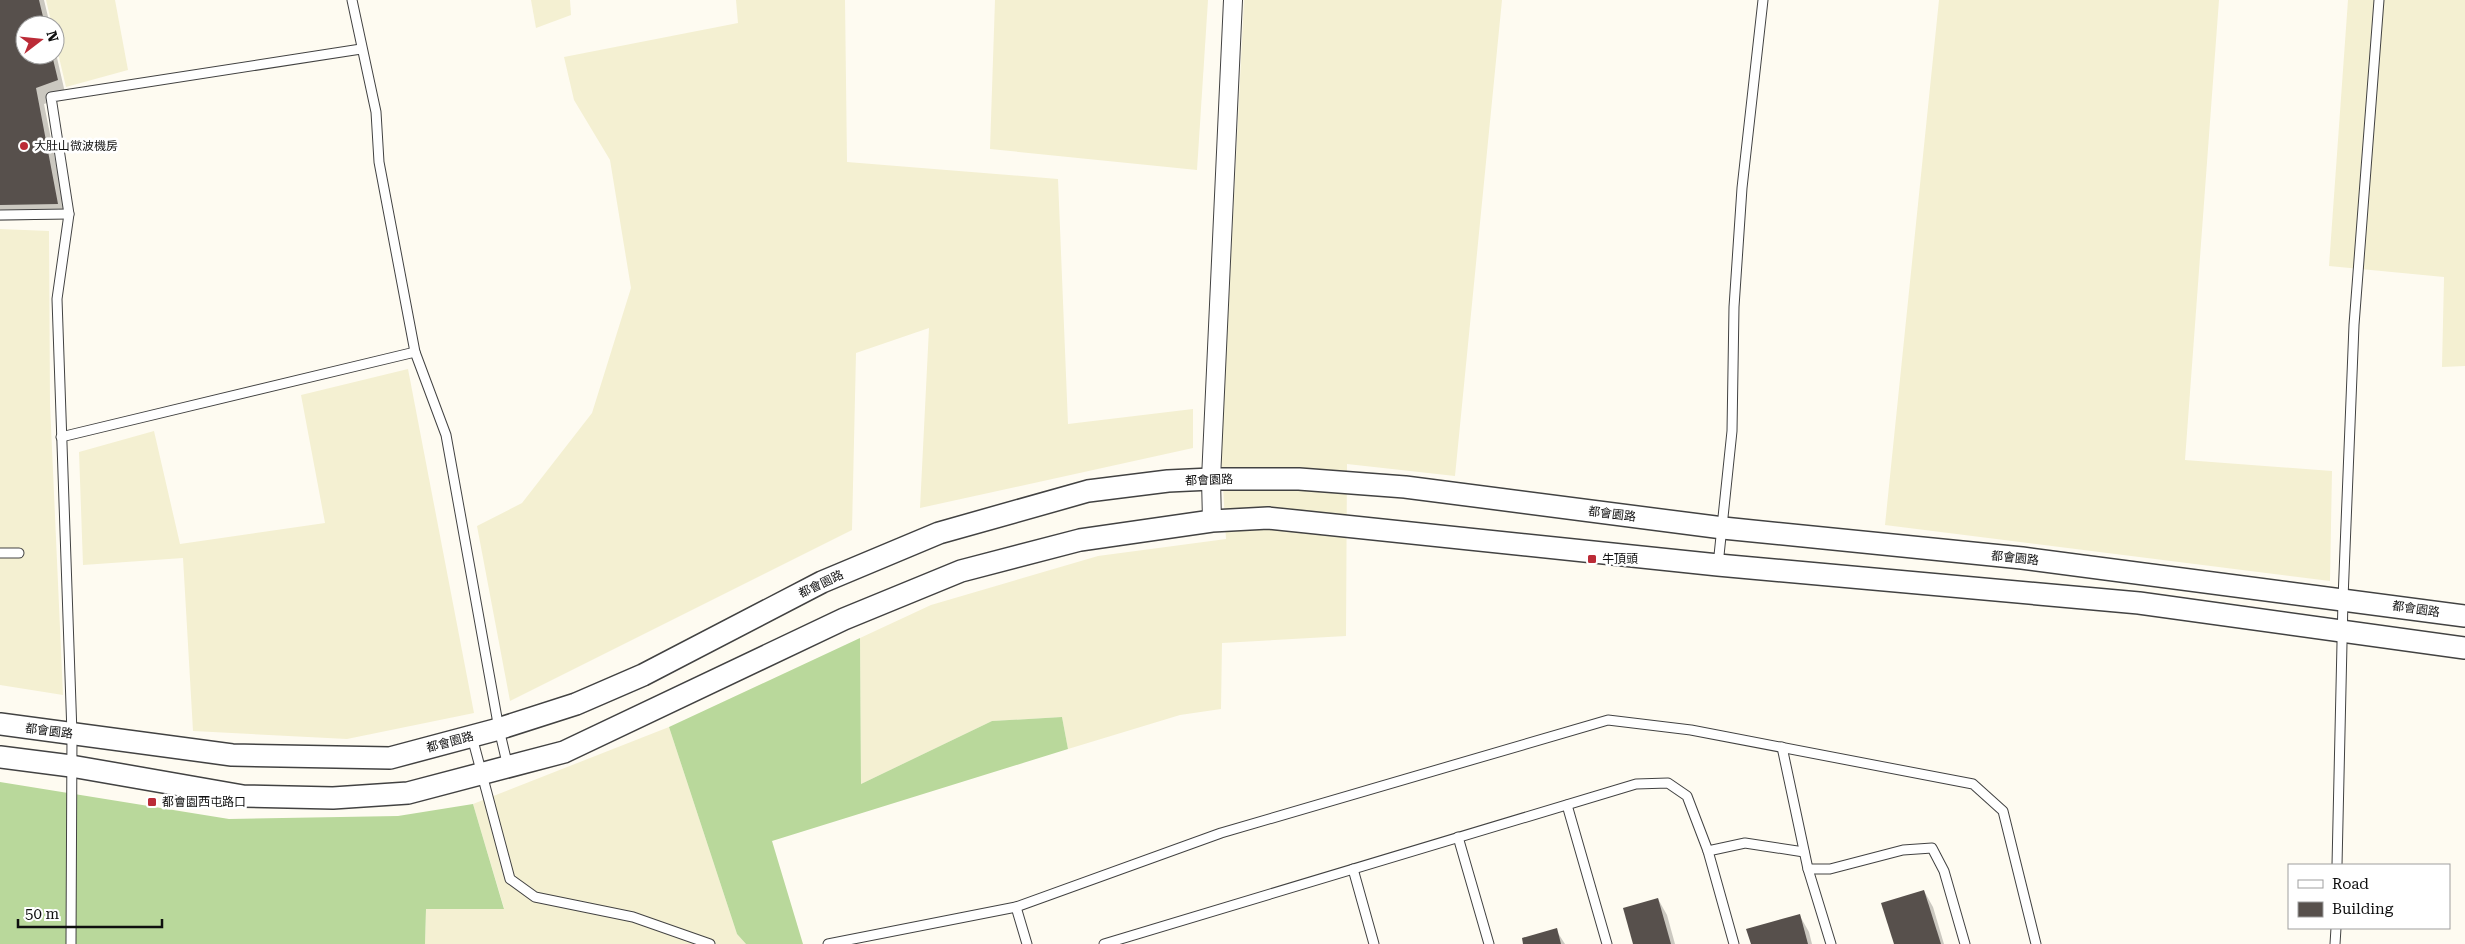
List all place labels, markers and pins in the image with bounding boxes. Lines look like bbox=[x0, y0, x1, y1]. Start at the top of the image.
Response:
place label: 大肚山微波機房 bbox=[34, 139, 118, 153]
marker: 大肚山微波機房 bbox=[18, 140, 30, 152]
place label: 牛頂頭 bbox=[1602, 552, 1638, 566]
marker: 牛頂頭 bbox=[1586, 553, 1598, 565]
place label: 都會園西屯路口 bbox=[162, 795, 246, 809]
marker: 都會園西屯路口 bbox=[146, 796, 158, 808]

